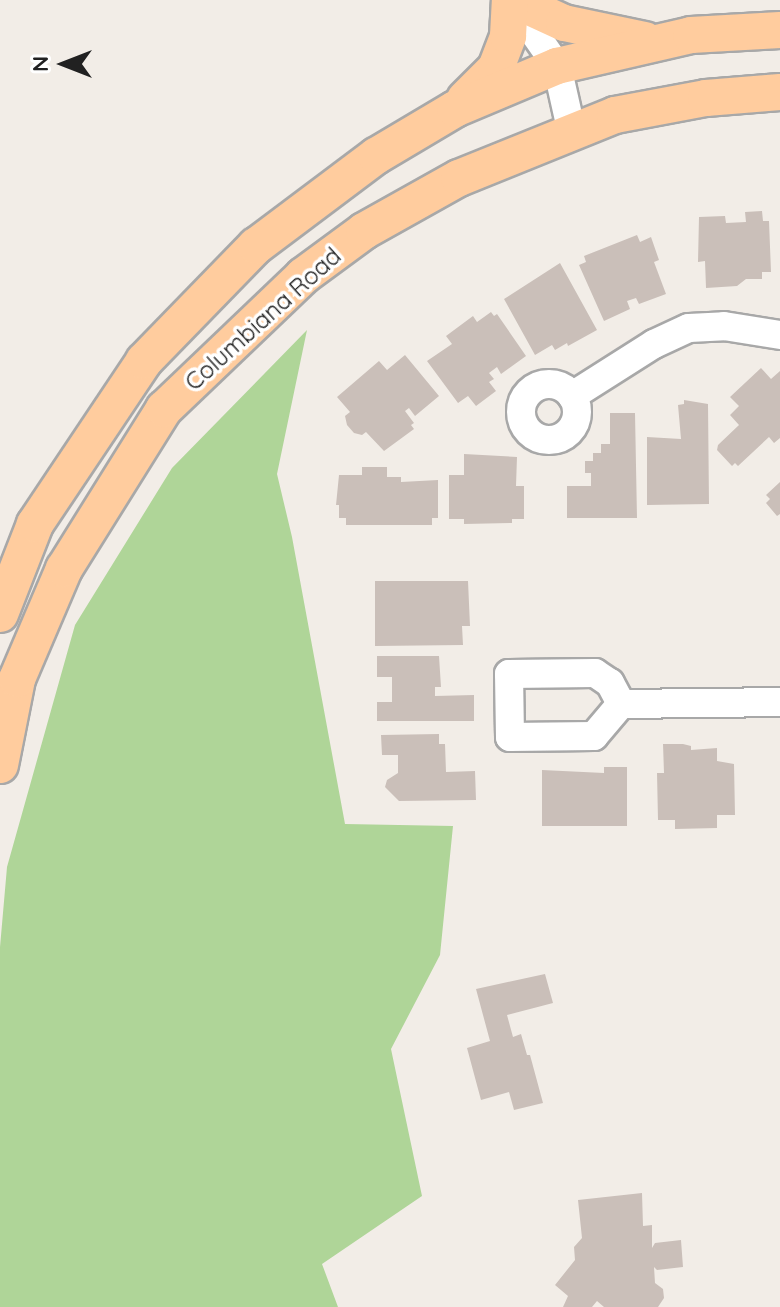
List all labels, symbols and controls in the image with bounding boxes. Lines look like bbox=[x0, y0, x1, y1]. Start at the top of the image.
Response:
north arrow bbox=[24, 24, 104, 104]
text: N bbox=[26, 56, 54, 72]
street label: Columbiana Road bbox=[179, 241, 347, 397]

